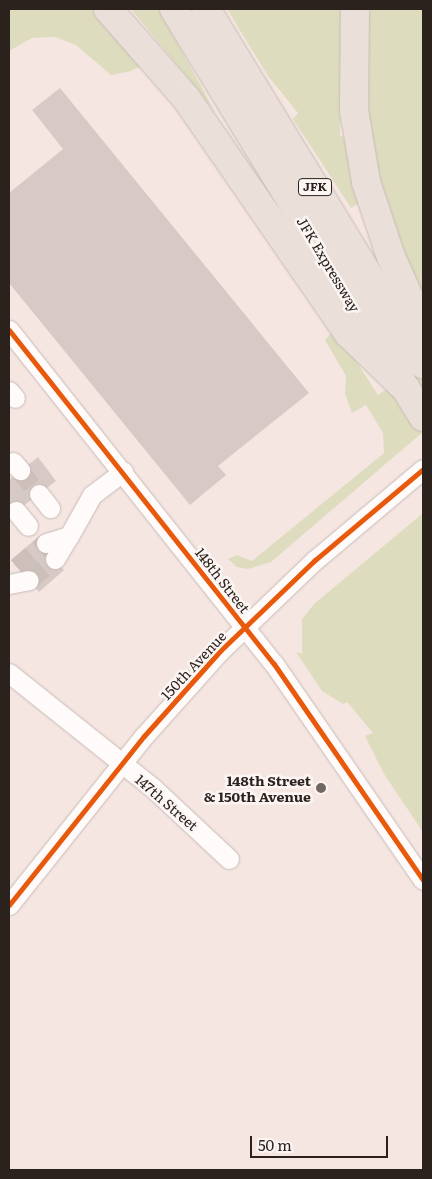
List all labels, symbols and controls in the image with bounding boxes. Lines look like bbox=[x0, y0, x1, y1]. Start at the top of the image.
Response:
road number: JFK bbox=[298, 178, 332, 196]
street label: JFK Expressway bbox=[294, 213, 364, 315]
street label: 148th Street bbox=[192, 544, 254, 616]
street label: 150th Avenue bbox=[157, 627, 229, 703]
street label: 147th Street bbox=[132, 770, 202, 834]
place label: 148th Street & 150th Avenue bbox=[204, 772, 311, 804]
marker: 148th Street & 150th Avenue bbox=[315, 782, 327, 794]
scale bar bbox=[252, 1126, 390, 1158]
text: 50 m bbox=[258, 1133, 292, 1156]

